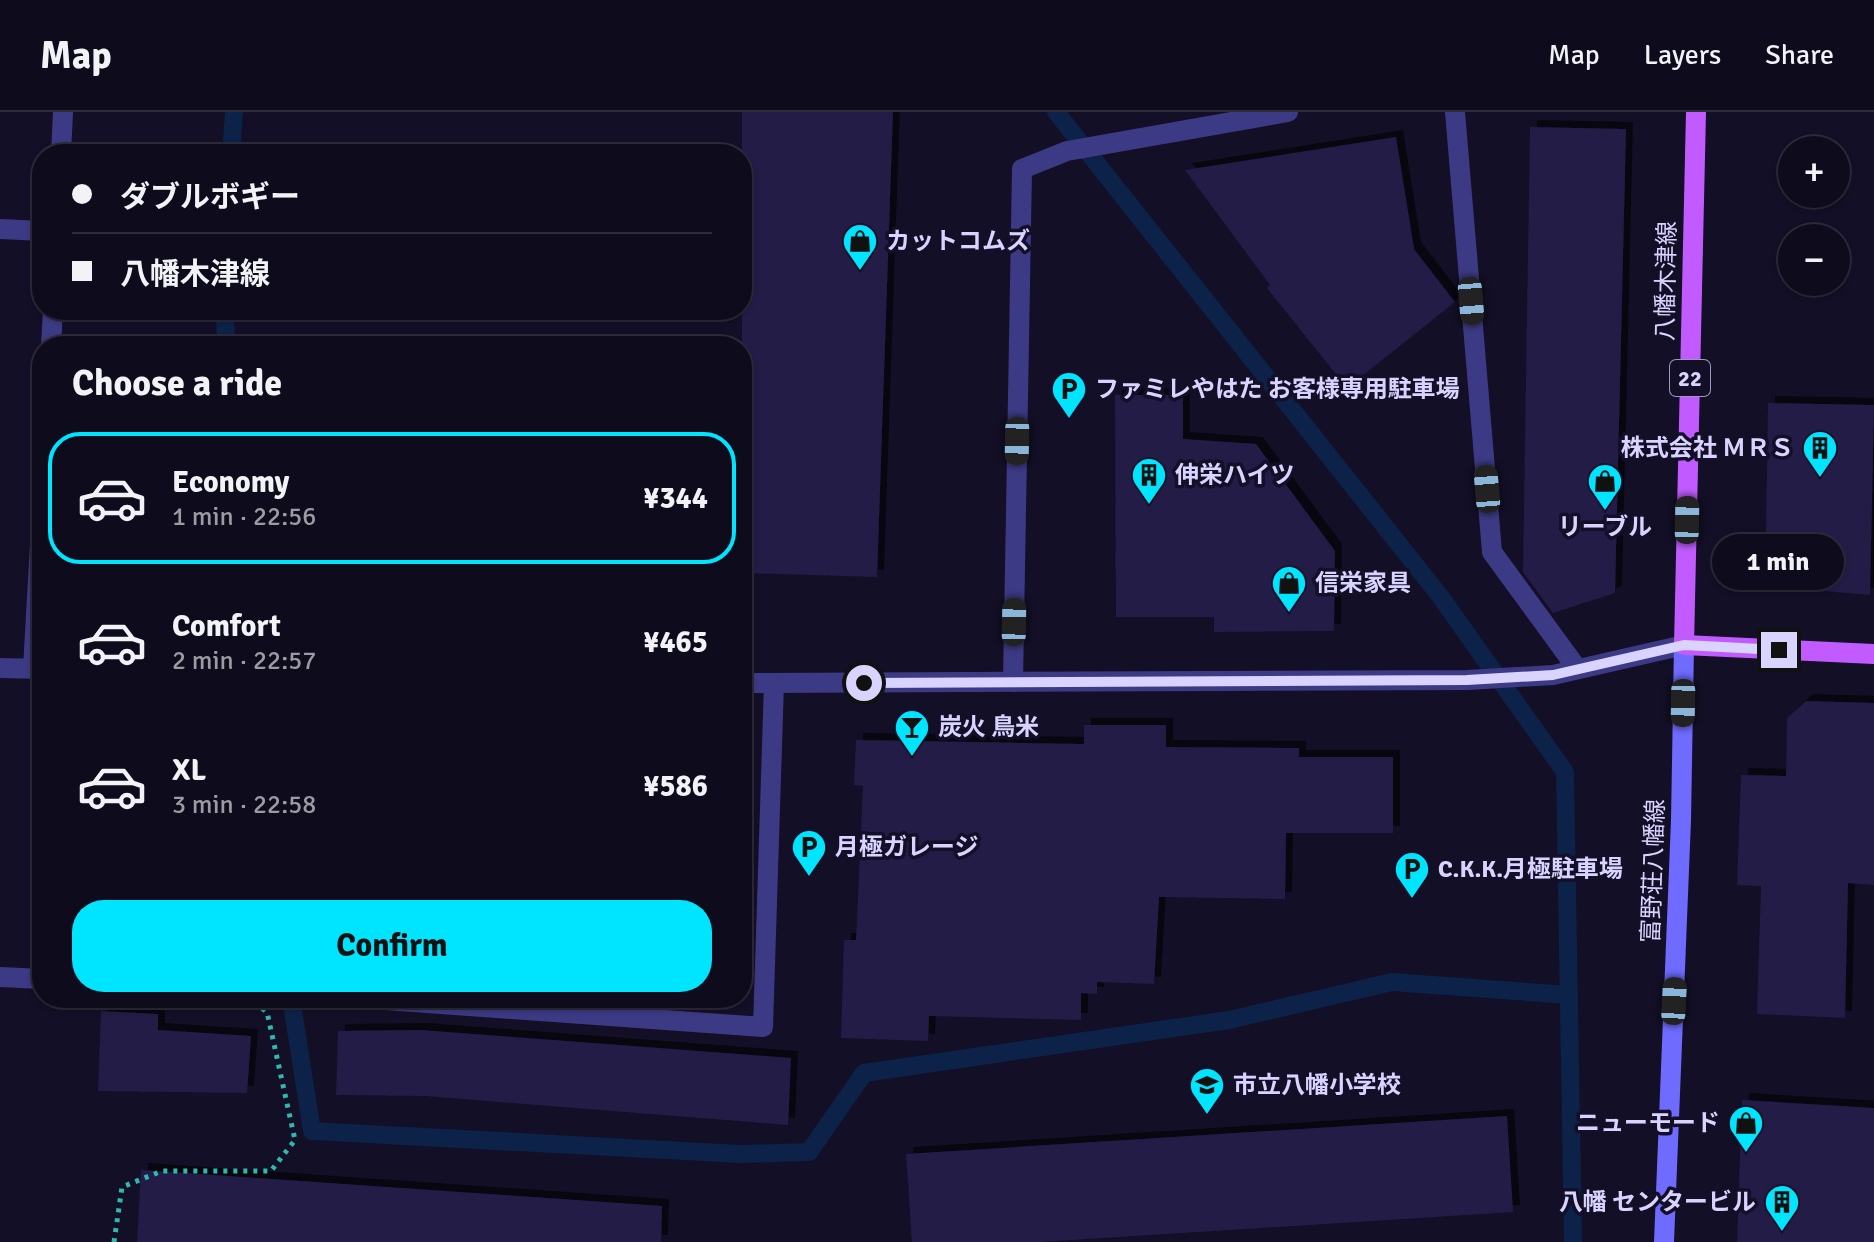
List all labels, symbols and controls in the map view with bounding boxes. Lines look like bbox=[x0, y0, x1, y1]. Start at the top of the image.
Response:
text: Map bbox=[40, 32, 112, 79]
text: Map bbox=[1548, 38, 1600, 72]
text: Layers bbox=[1644, 38, 1721, 72]
text: Share bbox=[1765, 38, 1834, 72]
map controls bbox=[1778, 136, 1850, 296]
button: + bbox=[1778, 136, 1850, 208]
text: ダブルボギー bbox=[120, 179, 300, 216]
street label: 八幡木津線 bbox=[1650, 221, 1682, 341]
shop icon: カットコムズ bbox=[841, 222, 879, 272]
button: − bbox=[1778, 224, 1850, 296]
place label: カットコムズ bbox=[886, 226, 1030, 256]
text: 八幡木津線 bbox=[120, 256, 270, 293]
car bbox=[1457, 276, 1485, 326]
road number: 22 bbox=[1670, 360, 1710, 396]
text: Choose a ride bbox=[72, 361, 282, 406]
parking icon: ファミレやはた お客様専用駐車場 bbox=[1050, 370, 1088, 420]
place label: ファミレやはた お客様専用駐車場 bbox=[1095, 374, 1460, 404]
car bbox=[1005, 417, 1029, 465]
building icon: 株式会社 ＭＲＳ bbox=[1801, 429, 1839, 479]
place label: 株式会社 ＭＲＳ bbox=[1621, 433, 1794, 463]
building icon: 伸栄ハイツ bbox=[1130, 456, 1168, 506]
place label: 伸栄ハイツ bbox=[1175, 460, 1295, 490]
icon: car bbox=[76, 462, 148, 534]
shop icon: リーブル bbox=[1586, 462, 1624, 512]
text: Economy bbox=[172, 464, 289, 501]
car bbox=[1473, 464, 1501, 514]
text: ¥344 bbox=[643, 480, 708, 517]
car bbox=[1675, 496, 1699, 544]
text: 1 min · 22:56 bbox=[172, 501, 316, 533]
place label: リーブル bbox=[1558, 512, 1652, 542]
callout: 1 min bbox=[1713, 534, 1845, 590]
text: 1 min bbox=[1747, 546, 1809, 578]
shop icon: 信栄家具 bbox=[1270, 564, 1308, 614]
place label: 信栄家具 bbox=[1315, 568, 1411, 598]
car bbox=[1002, 598, 1026, 646]
icon: car bbox=[76, 606, 148, 678]
text: Comfort bbox=[172, 608, 281, 645]
text: ¥465 bbox=[643, 624, 708, 661]
route end bbox=[1761, 632, 1797, 668]
text: 2 min · 22:57 bbox=[172, 645, 316, 677]
route start bbox=[846, 665, 882, 701]
car bbox=[1671, 679, 1695, 727]
bar icon: 炭火 鳥米 bbox=[893, 708, 931, 758]
place label: 炭火 鳥米 bbox=[938, 712, 1039, 742]
icon: car bbox=[76, 750, 148, 822]
text: XL bbox=[172, 752, 206, 789]
text: ¥586 bbox=[643, 768, 708, 805]
text: 3 min · 22:58 bbox=[172, 789, 316, 821]
street label: 富野荘八幡線 bbox=[1635, 799, 1671, 943]
parking icon: 月極ガレージ bbox=[790, 828, 828, 878]
place label: 月極ガレージ bbox=[835, 832, 979, 862]
parking icon: C.K.K.月極駐車場 bbox=[1393, 850, 1431, 900]
place label: C.K.K.月極駐車場 bbox=[1438, 854, 1623, 884]
button: Confirm bbox=[72, 900, 712, 992]
car bbox=[1661, 976, 1687, 1026]
school or university icon: 市立八幡小学校 bbox=[1188, 1066, 1226, 1116]
place label: 市立八幡小学校 bbox=[1233, 1070, 1401, 1100]
shop icon: ニューモード bbox=[1727, 1104, 1765, 1154]
place label: ニューモード bbox=[1576, 1108, 1720, 1138]
building icon: 八幡 センタービル bbox=[1763, 1183, 1801, 1233]
place label: 八幡 センタービル bbox=[1559, 1187, 1756, 1217]

